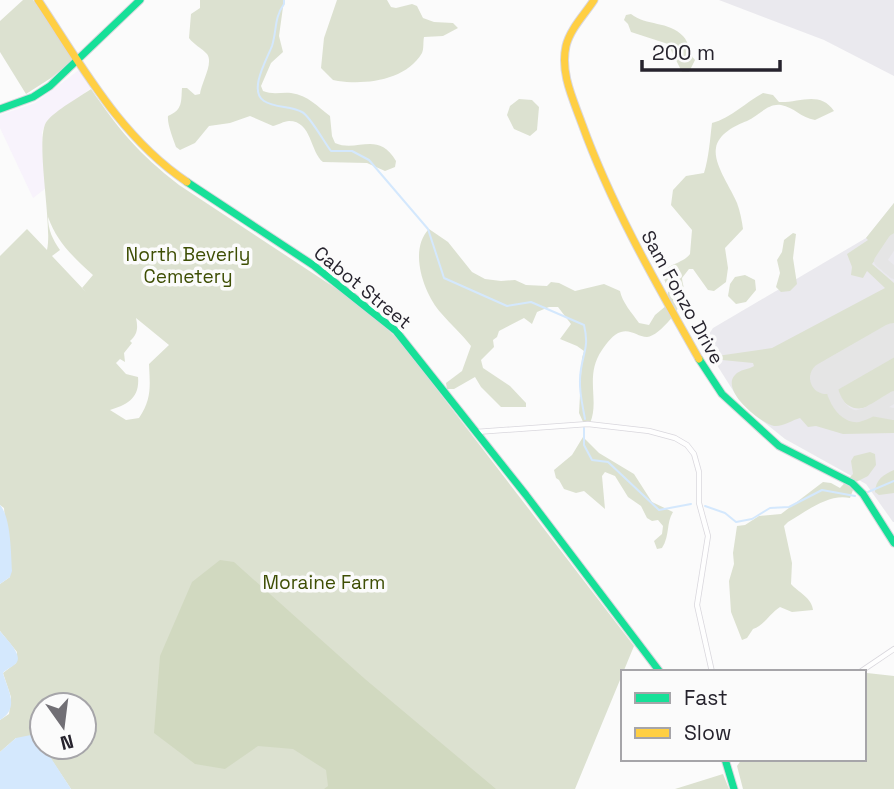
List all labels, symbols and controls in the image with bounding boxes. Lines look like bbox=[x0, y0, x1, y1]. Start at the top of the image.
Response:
scale bar bbox=[642, 28, 780, 72]
text: 200 m bbox=[652, 39, 715, 66]
street label: Sam Fonzo Drive bbox=[636, 226, 730, 368]
street label: Cabot Street bbox=[309, 240, 417, 334]
park label: North Beverly Cemetery bbox=[126, 242, 250, 289]
park label: Moraine Farm bbox=[263, 570, 385, 595]
legend bbox=[621, 670, 866, 761]
text: Fast bbox=[684, 684, 728, 711]
north arrow bbox=[28, 691, 98, 761]
text: Slow bbox=[684, 719, 732, 746]
text: N bbox=[58, 728, 76, 756]

